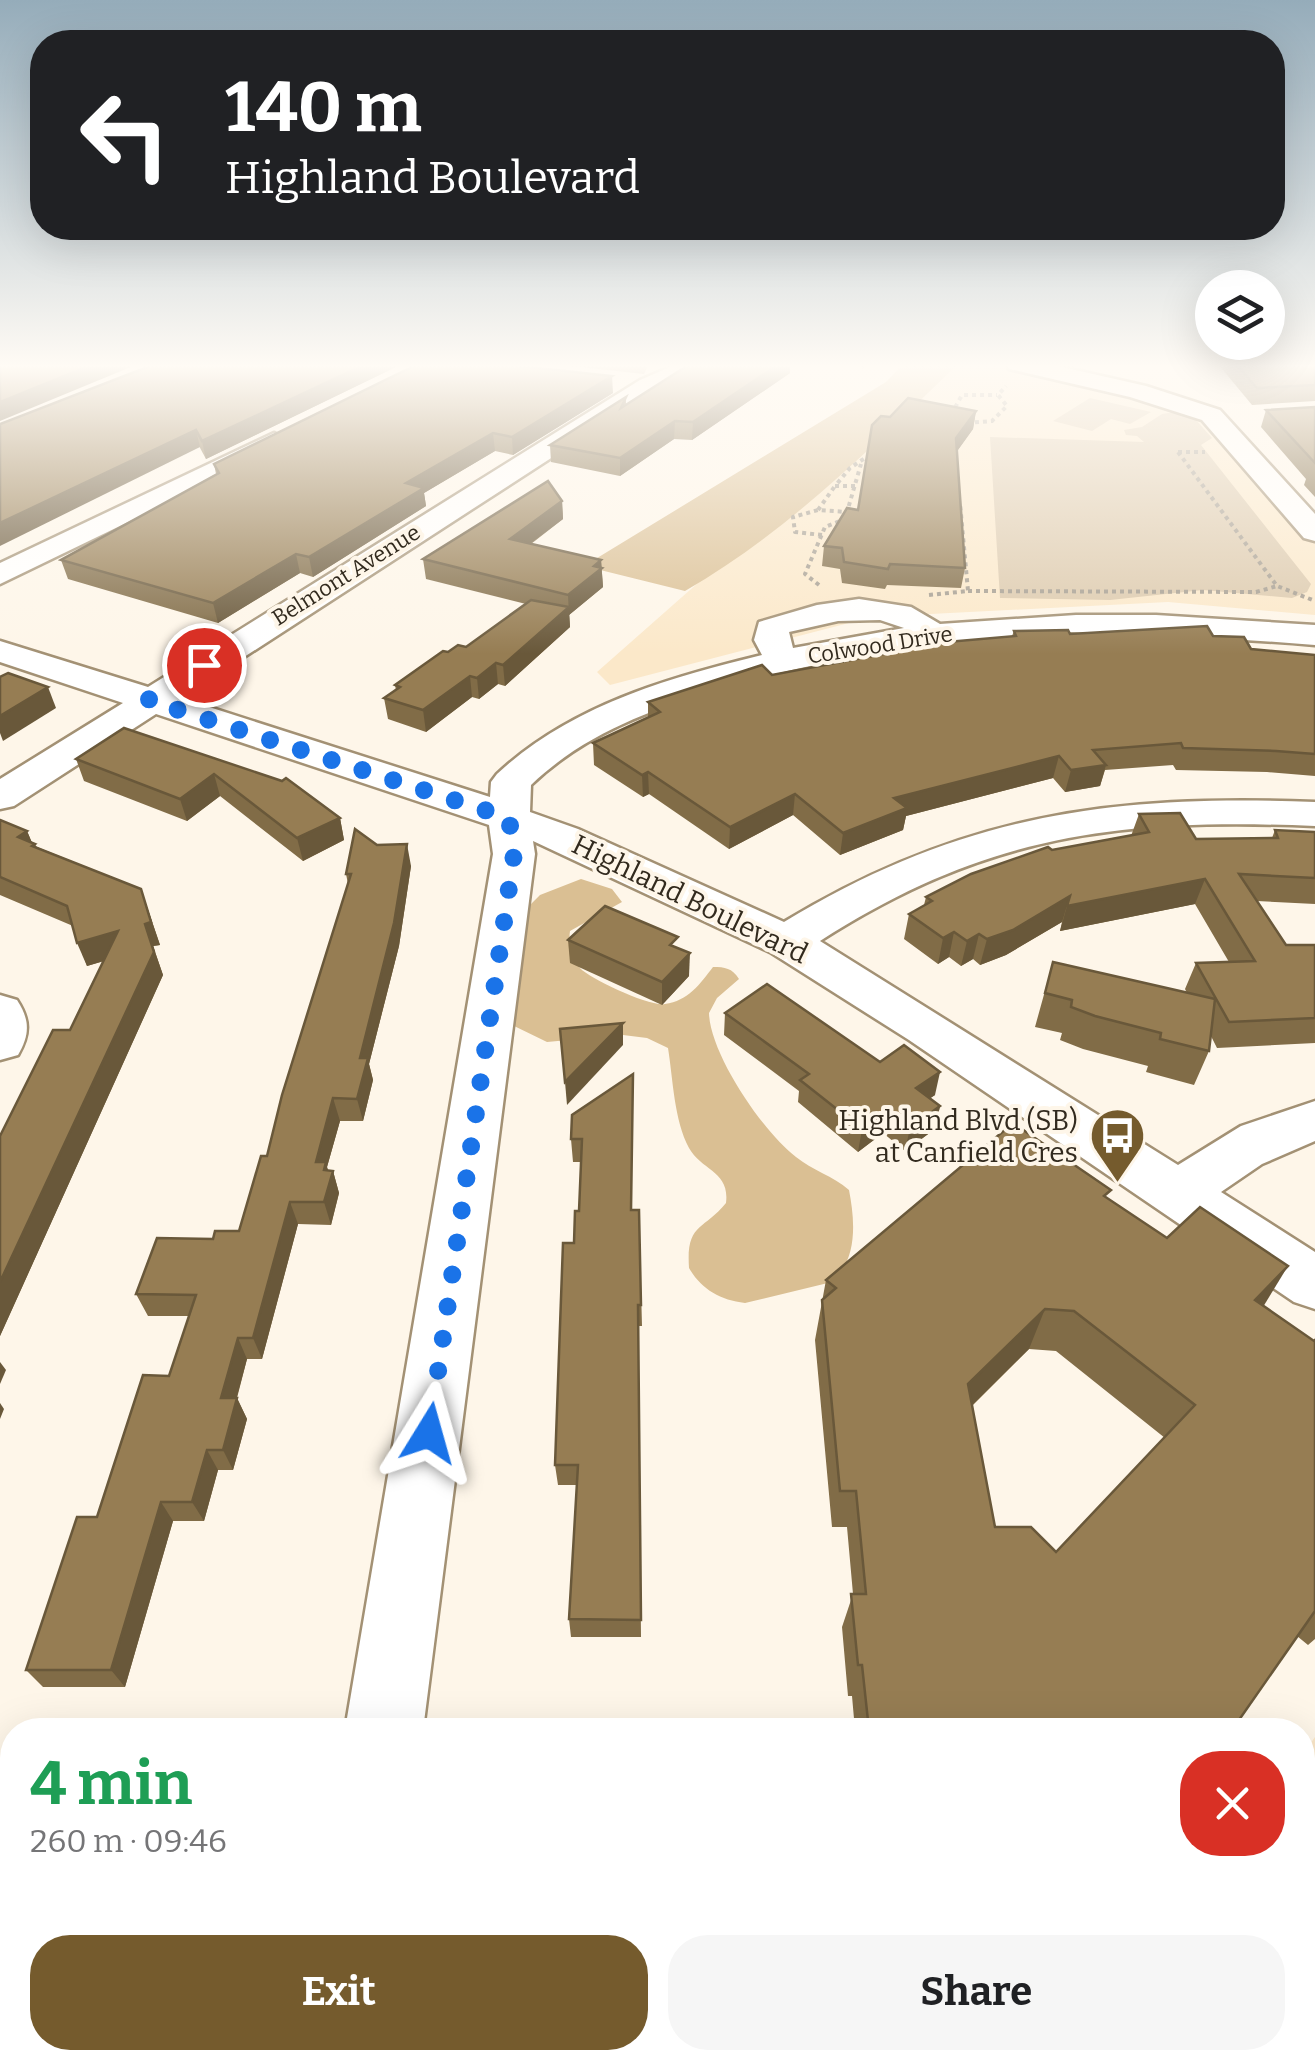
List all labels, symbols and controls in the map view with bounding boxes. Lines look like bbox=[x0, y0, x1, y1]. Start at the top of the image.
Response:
text: 140 m bbox=[225, 66, 422, 150]
icon: left bbox=[60, 70, 190, 200]
text: Highland Boulevard bbox=[225, 151, 640, 205]
map controls bbox=[1195, 270, 1285, 360]
button: layers bbox=[1195, 270, 1285, 360]
street label: Belmont Avenue bbox=[267, 519, 425, 631]
street label: Colwood Drive bbox=[806, 620, 954, 670]
pin bbox=[162, 623, 247, 708]
icon: arrive bbox=[177, 638, 232, 693]
street label: Highland Boulevard bbox=[567, 828, 813, 970]
place label: Highland Blvd (SB) at Canfield Cres bbox=[838, 1104, 1078, 1169]
bus stop icon: Highland Blvd (SB) at Canfield Cres bbox=[1087, 1106, 1147, 1185]
position arrow bbox=[377, 1381, 481, 1485]
text: 4 min bbox=[30, 1748, 192, 1820]
button: close bbox=[1180, 1751, 1285, 1856]
text: 260 m · 09:46 bbox=[30, 1822, 227, 1860]
button: Exit bbox=[30, 1935, 648, 2050]
button: Share bbox=[668, 1935, 1285, 2050]

